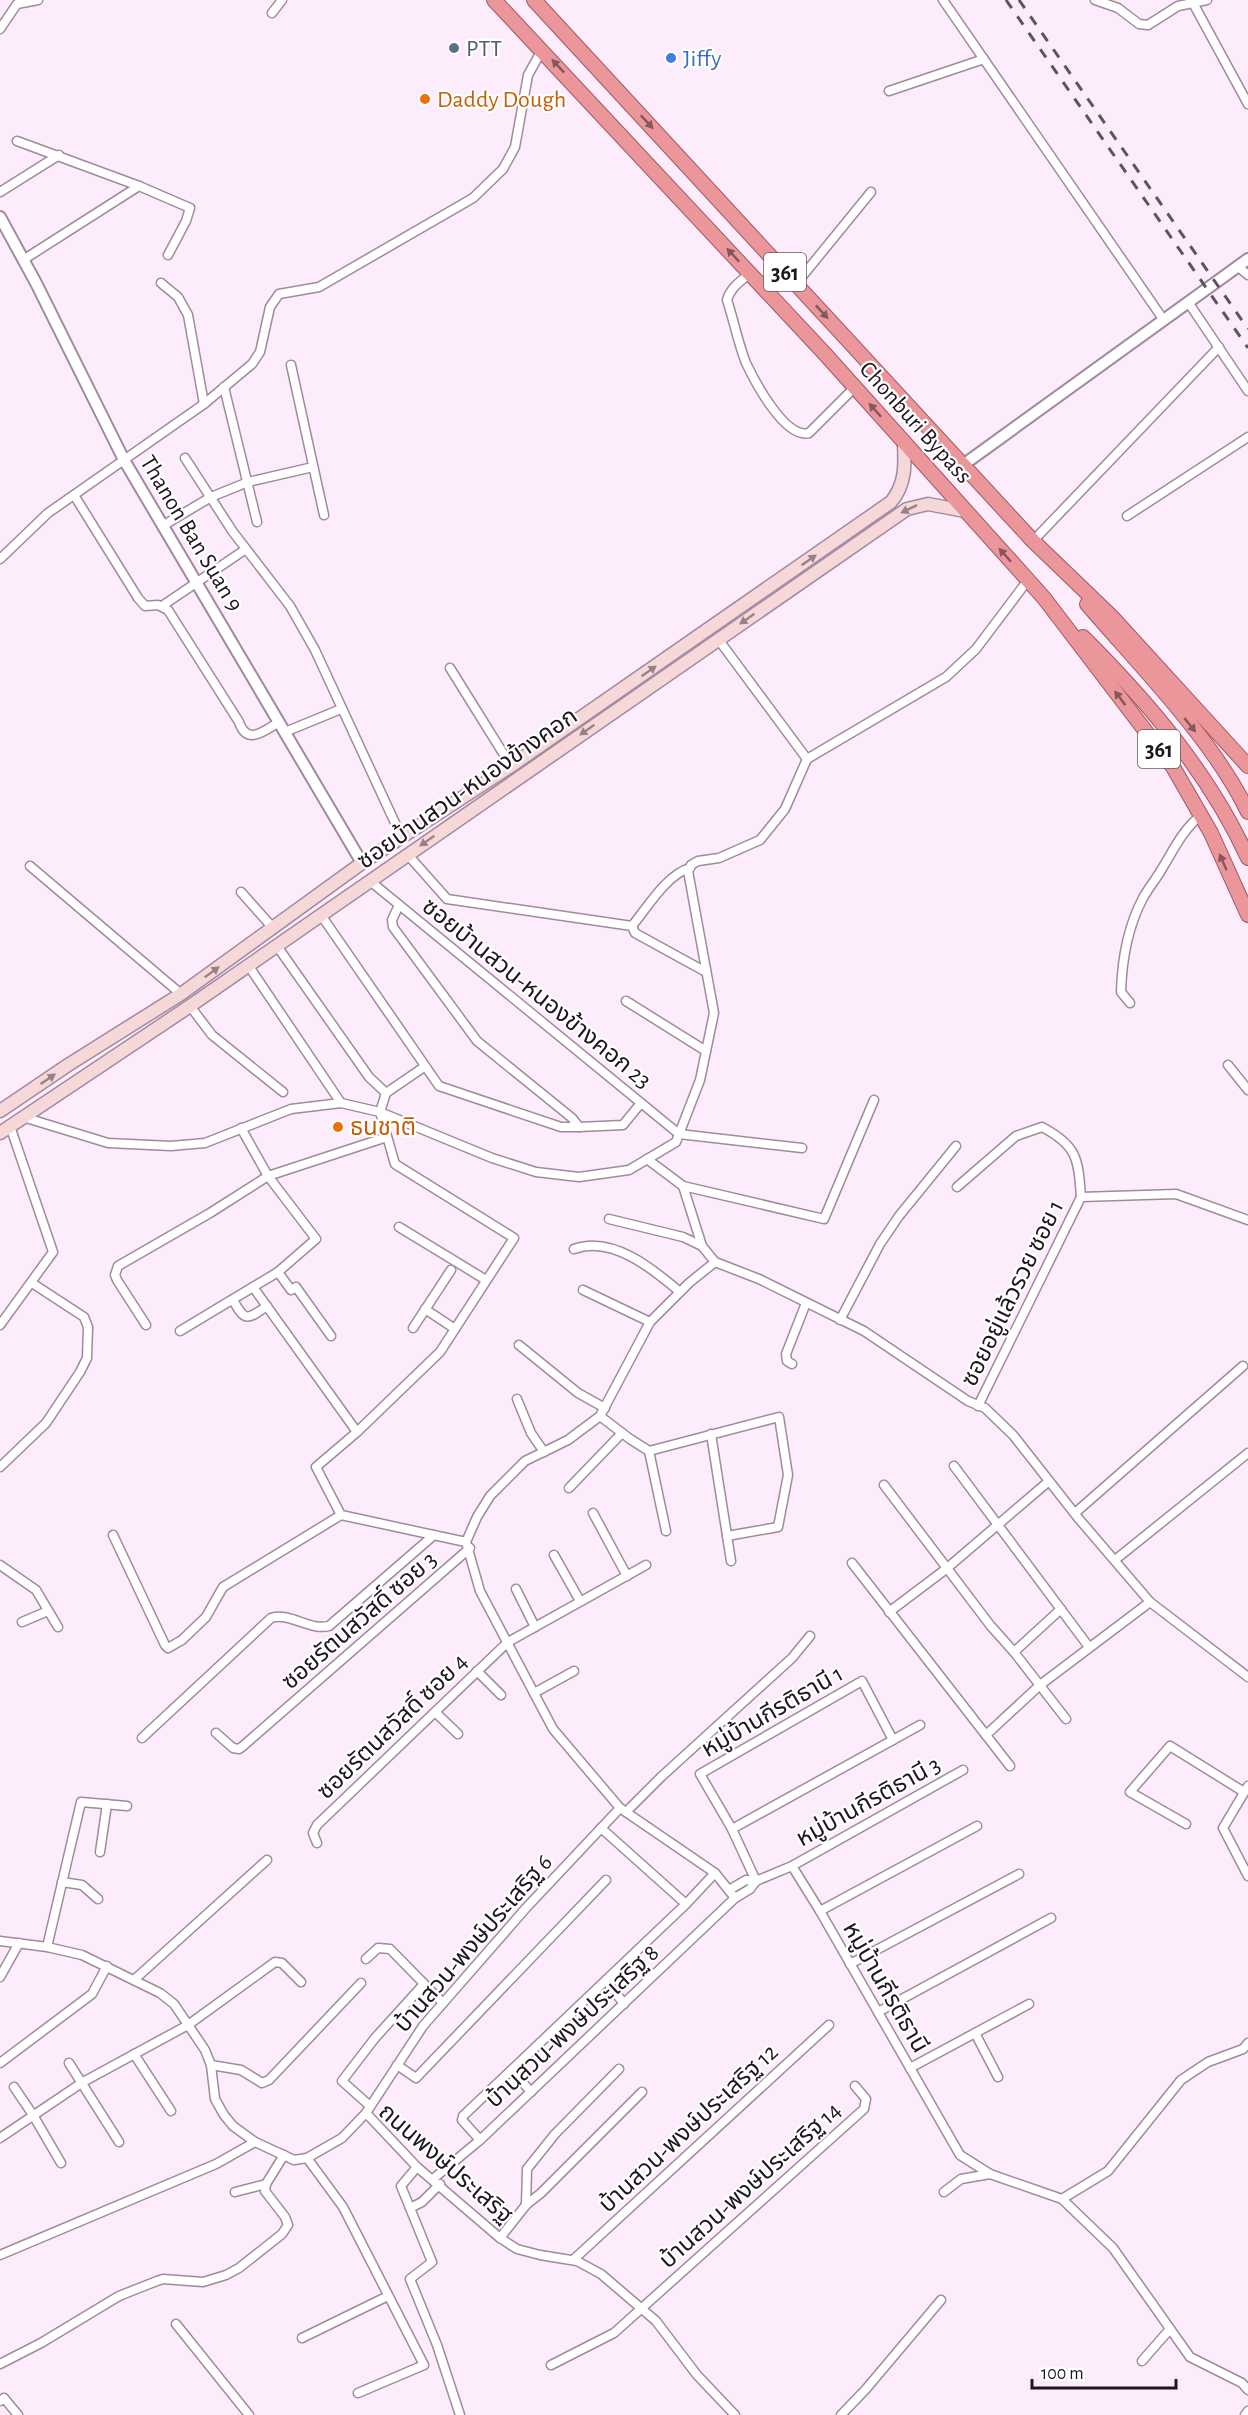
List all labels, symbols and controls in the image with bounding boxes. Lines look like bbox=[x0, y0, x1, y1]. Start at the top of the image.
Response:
place label: PTT bbox=[466, 37, 502, 61]
marker: PTT bbox=[447, 41, 461, 55]
place label: Jiffy bbox=[683, 47, 721, 71]
marker: Jiffy bbox=[664, 51, 678, 65]
one-way arrow bbox=[551, 59, 565, 74]
place label: Daddy Dough bbox=[437, 88, 566, 112]
marker: Daddy Dough bbox=[418, 92, 432, 106]
one-way arrow bbox=[640, 115, 654, 130]
one-way arrow bbox=[727, 249, 741, 263]
road number: 361 bbox=[764, 253, 806, 291]
one-way arrow bbox=[814, 305, 828, 319]
street label: Chonburi Bypass bbox=[854, 357, 976, 488]
one-way arrow bbox=[869, 403, 882, 418]
street label: Thanon Ban Suan 9 bbox=[135, 451, 247, 616]
one-way arrow bbox=[900, 505, 917, 514]
one-way arrow bbox=[998, 548, 1012, 563]
one-way arrow bbox=[801, 555, 817, 566]
one-way arrow bbox=[740, 613, 756, 625]
one-way arrow bbox=[640, 665, 656, 677]
one-way arrow bbox=[1115, 690, 1127, 705]
street label: ซอยบ้านสวน-หนองข้างคอก bbox=[352, 702, 582, 874]
one-way arrow bbox=[1183, 717, 1195, 732]
one-way arrow bbox=[580, 724, 596, 736]
road number: 361 bbox=[1138, 730, 1180, 768]
one-way arrow bbox=[420, 835, 436, 847]
one-way arrow bbox=[1219, 854, 1228, 871]
street label: ซอยบ้านสวน-หนองข้างคอก 23 bbox=[417, 893, 657, 1093]
one-way arrow bbox=[203, 966, 219, 978]
one-way arrow bbox=[40, 1073, 57, 1084]
place label: ธนชาติ bbox=[350, 1116, 416, 1140]
marker: ธนชาติ bbox=[331, 1120, 345, 1134]
street label: ซอยอยู่แล้วรวย ซอย 1 bbox=[955, 1195, 1070, 1391]
street label: ซอยรัตนสวัสดิ์ ซอย 3 bbox=[275, 1545, 442, 1694]
street label: ซอยรัตนสวัสดิ์ ซอย 4 bbox=[311, 1647, 472, 1804]
street label: หมู่บ้านกีรติธานี 1 bbox=[696, 1659, 848, 1764]
street label: หมู่บ้านกีรติธานี 3 bbox=[791, 1750, 945, 1853]
street label: บ้านสวน-พงษ์ประเสริฐ 6 bbox=[389, 1849, 557, 2037]
street label: หมู่บ้านกีรติธานี bbox=[836, 1916, 935, 2058]
street label: บ้านสวน-พงษ์ประเสริฐ 8 bbox=[480, 1939, 664, 2113]
street label: บ้านสวน-พงษ์ประเสริฐ 12 bbox=[593, 2039, 783, 2217]
street label: บ้านสวน-พงษ์ประเสริฐ 14 bbox=[654, 2097, 846, 2273]
street label: ถนนพงษ์ประเสริฐ bbox=[374, 2099, 517, 2228]
scale bar bbox=[1032, 2352, 1176, 2390]
text: 100 m bbox=[1041, 2365, 1084, 2383]

